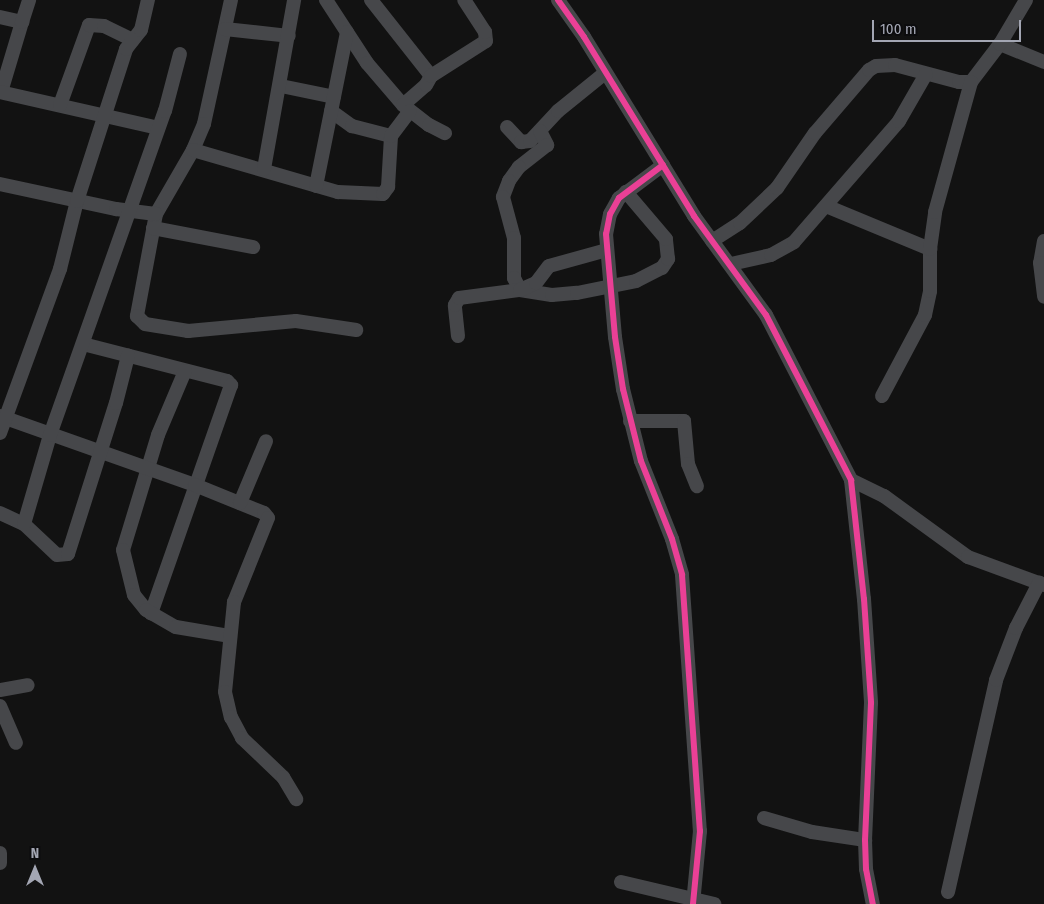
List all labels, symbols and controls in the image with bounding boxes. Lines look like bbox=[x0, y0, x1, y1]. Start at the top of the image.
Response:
scale bar bbox=[874, 10, 1023, 42]
text: 100 m bbox=[880, 20, 917, 38]
north arrow bbox=[10, 844, 60, 894]
text: N bbox=[31, 845, 39, 862]

